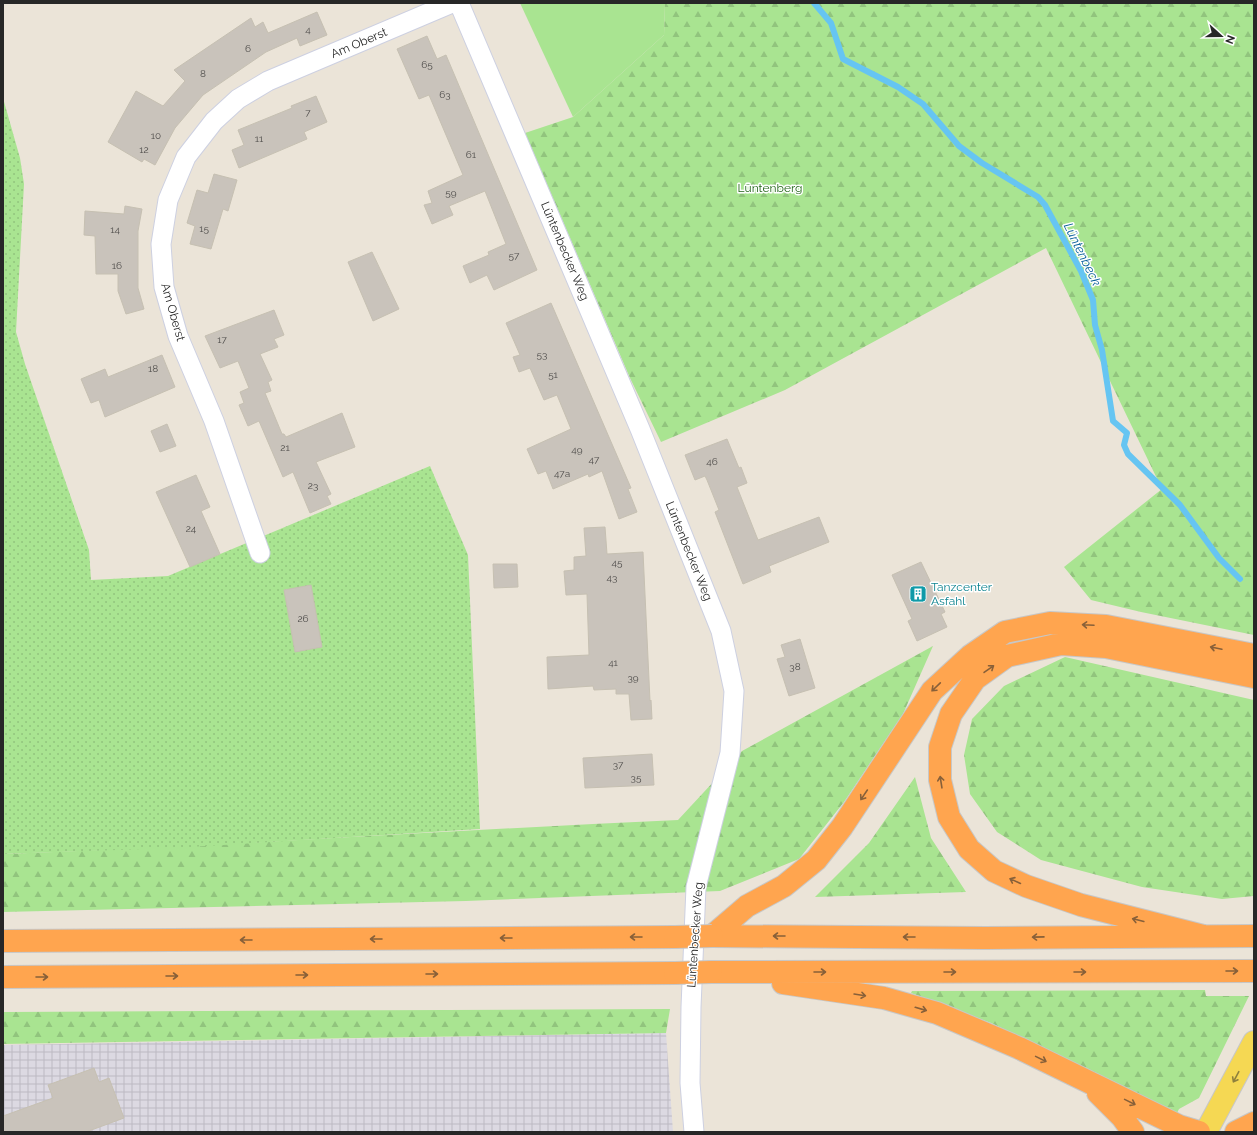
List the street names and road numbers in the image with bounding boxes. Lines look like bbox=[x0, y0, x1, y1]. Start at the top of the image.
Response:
street label: Am Oberst bbox=[329, 25, 389, 61]
street label: Lüntenbecker Weg bbox=[538, 200, 592, 302]
street label: Am Oberst bbox=[158, 281, 188, 343]
street label: Lüntenbecker Weg bbox=[663, 499, 715, 603]
street label: Lüntenbecker Weg bbox=[684, 882, 706, 988]

